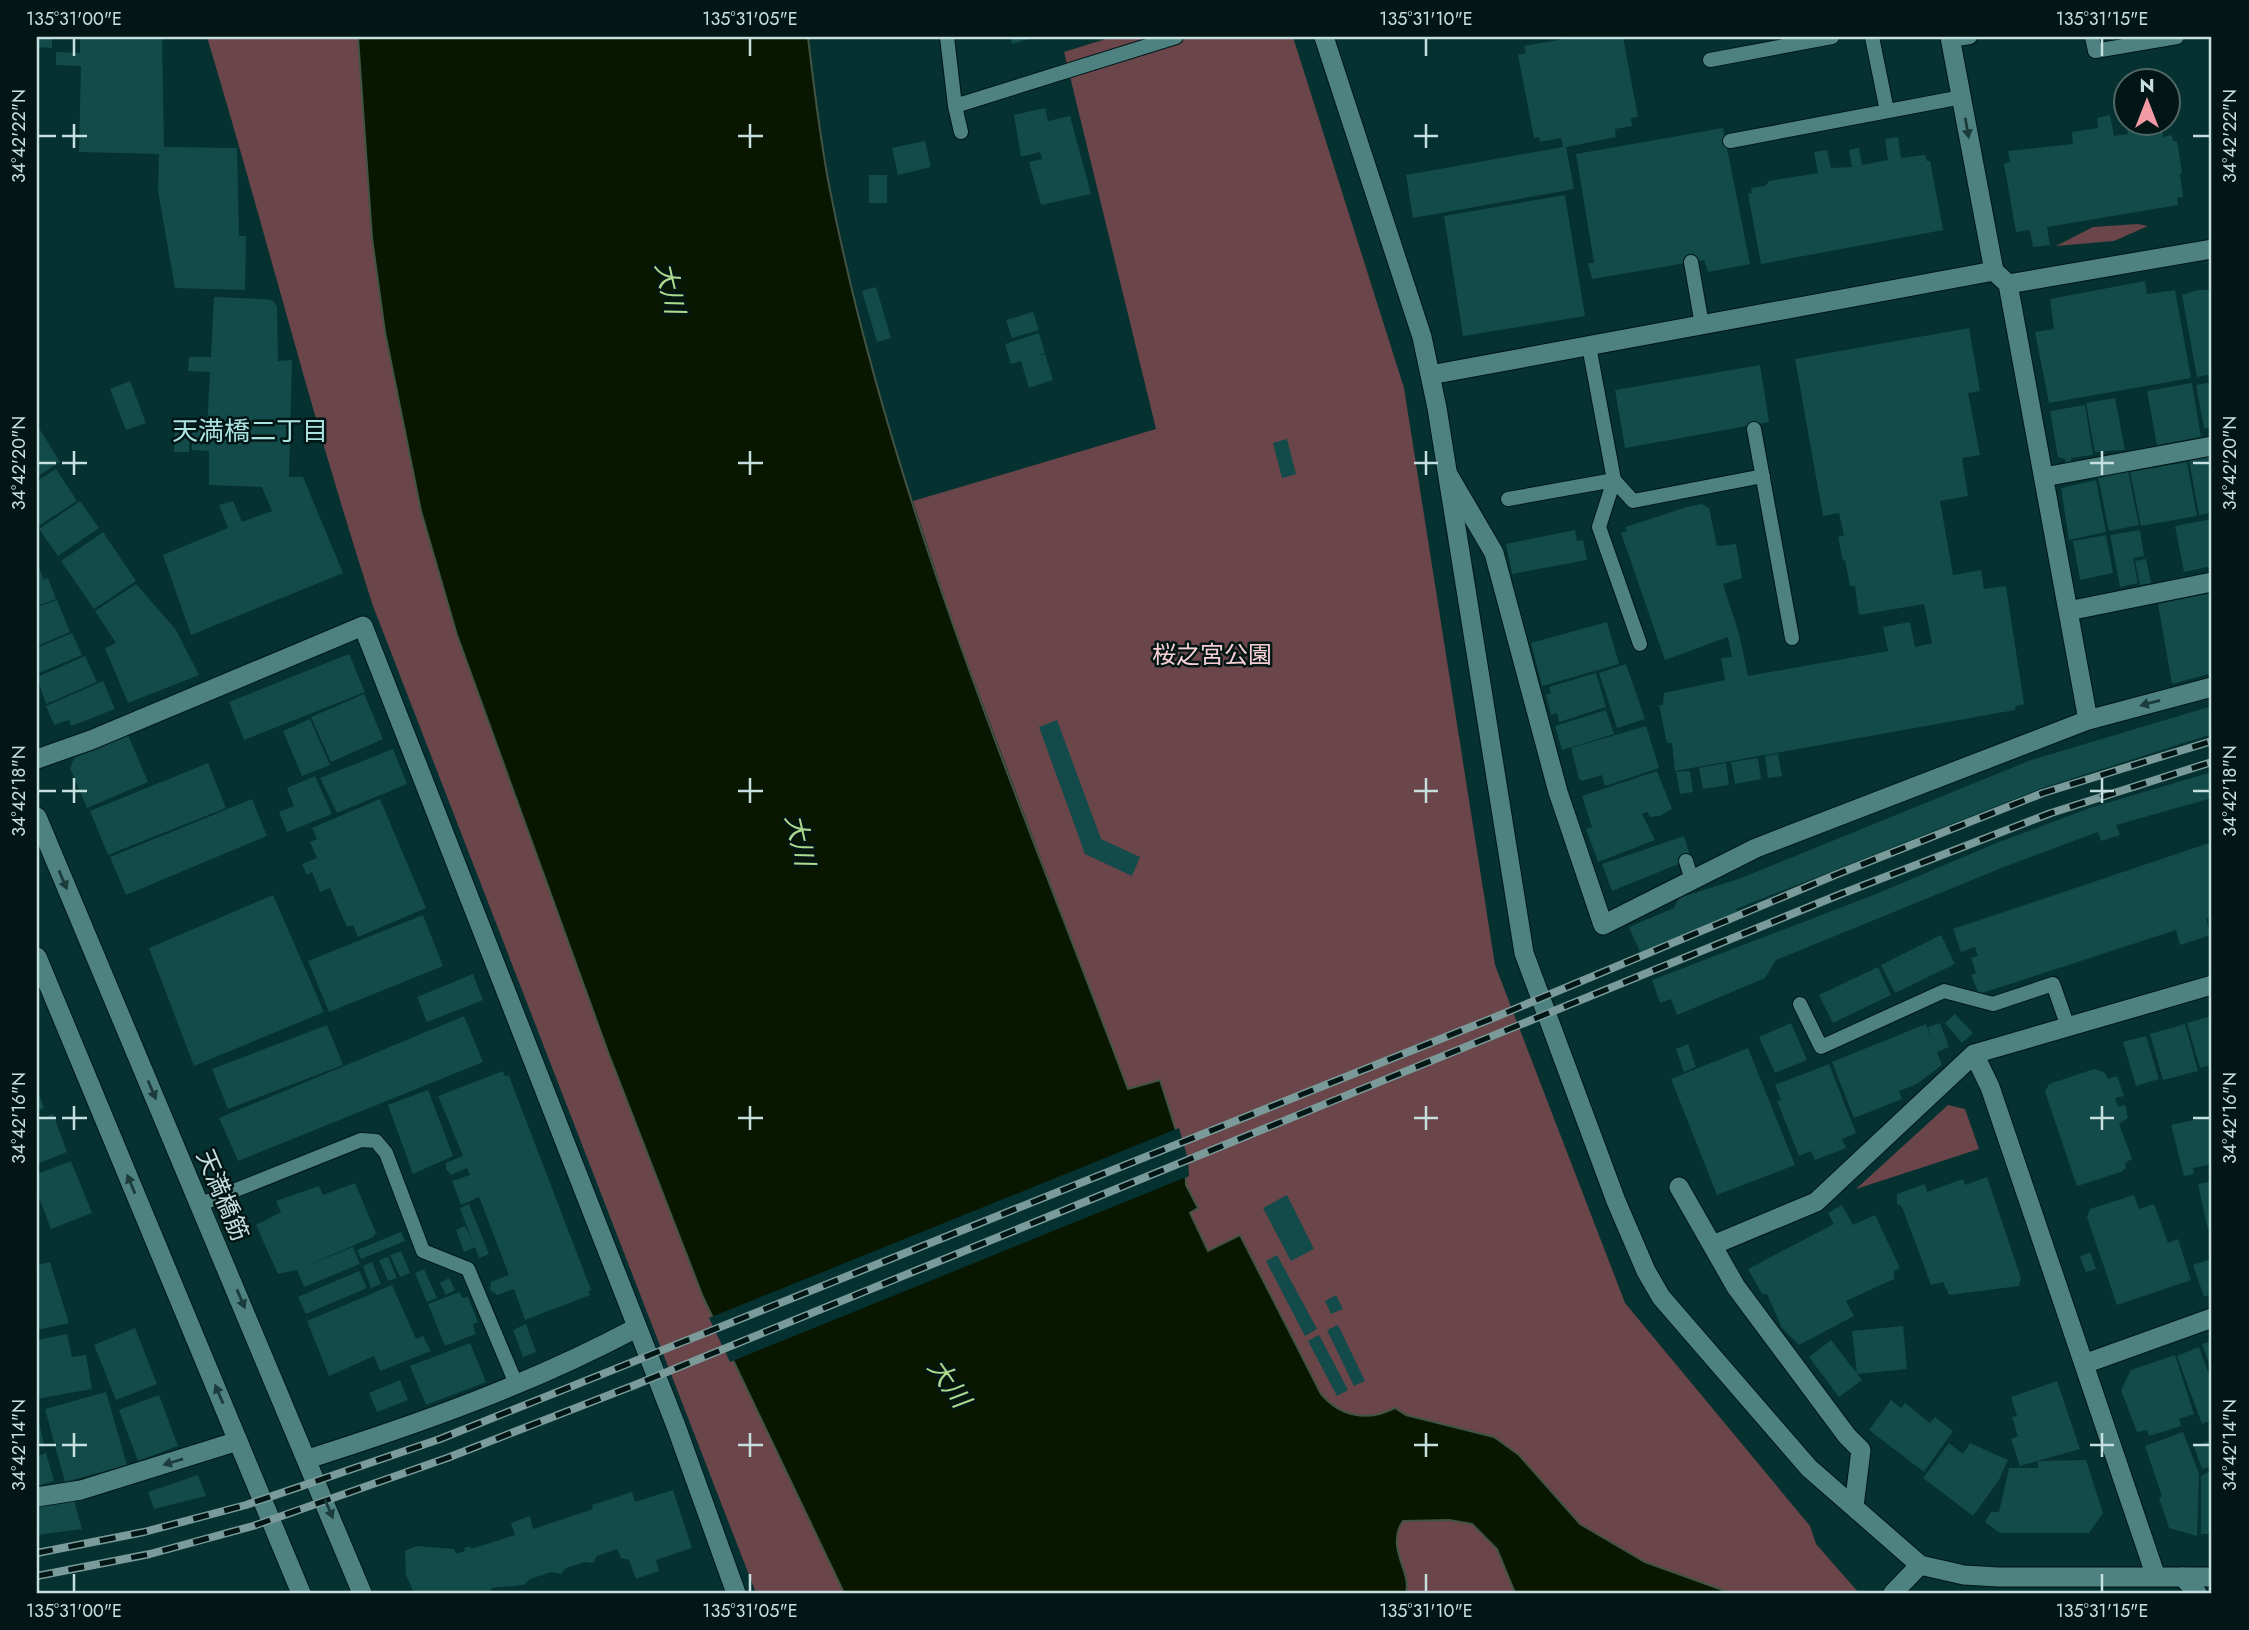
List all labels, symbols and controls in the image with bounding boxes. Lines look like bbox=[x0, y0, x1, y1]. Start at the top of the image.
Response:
text: 135°31'00"E bbox=[26, 6, 122, 32]
text: 135°31'05"E bbox=[702, 6, 798, 32]
text: 135°31'10"E bbox=[1379, 6, 1473, 32]
text: 135°31'15"E bbox=[2056, 6, 2148, 32]
north arrow bbox=[2112, 66, 2182, 136]
text: N bbox=[2139, 72, 2155, 99]
text: 34°42'22"N bbox=[6, 89, 32, 183]
text: 34°42'22"N bbox=[2217, 89, 2243, 183]
one-way arrow bbox=[1962, 117, 1973, 139]
water label: 大川 bbox=[646, 258, 695, 321]
district label: 天満橋二丁目 bbox=[172, 412, 328, 450]
text: 34°42'20"N bbox=[6, 416, 32, 510]
text: 34°42'20"N bbox=[2217, 416, 2243, 510]
park label: 桜之宮公園 bbox=[1152, 637, 1272, 672]
one-way arrow bbox=[2139, 698, 2161, 709]
text: 34°42'18"N bbox=[6, 745, 32, 837]
text: 34°42'18"N bbox=[2217, 745, 2243, 837]
water label: 大川 bbox=[776, 810, 825, 873]
one-way arrow bbox=[58, 870, 69, 891]
text: 34°42'16"N bbox=[6, 1072, 32, 1164]
text: 34°42'16"N bbox=[2217, 1072, 2243, 1164]
one-way arrow bbox=[147, 1079, 158, 1100]
street label: 天満橋筋 bbox=[188, 1144, 258, 1246]
one-way arrow bbox=[126, 1174, 137, 1195]
one-way arrow bbox=[235, 1289, 247, 1309]
water label: 大川 bbox=[919, 1351, 981, 1418]
one-way arrow bbox=[213, 1384, 224, 1405]
text: 34°42'14"N bbox=[6, 1399, 32, 1491]
text: 34°42'14"N bbox=[2217, 1399, 2243, 1491]
one-way arrow bbox=[163, 1457, 184, 1468]
one-way arrow bbox=[323, 1499, 335, 1519]
text: 135°31'00"E bbox=[26, 1598, 122, 1624]
text: 135°31'05"E bbox=[702, 1598, 798, 1624]
text: 135°31'10"E bbox=[1379, 1598, 1473, 1624]
text: 135°31'15"E bbox=[2056, 1598, 2148, 1624]

